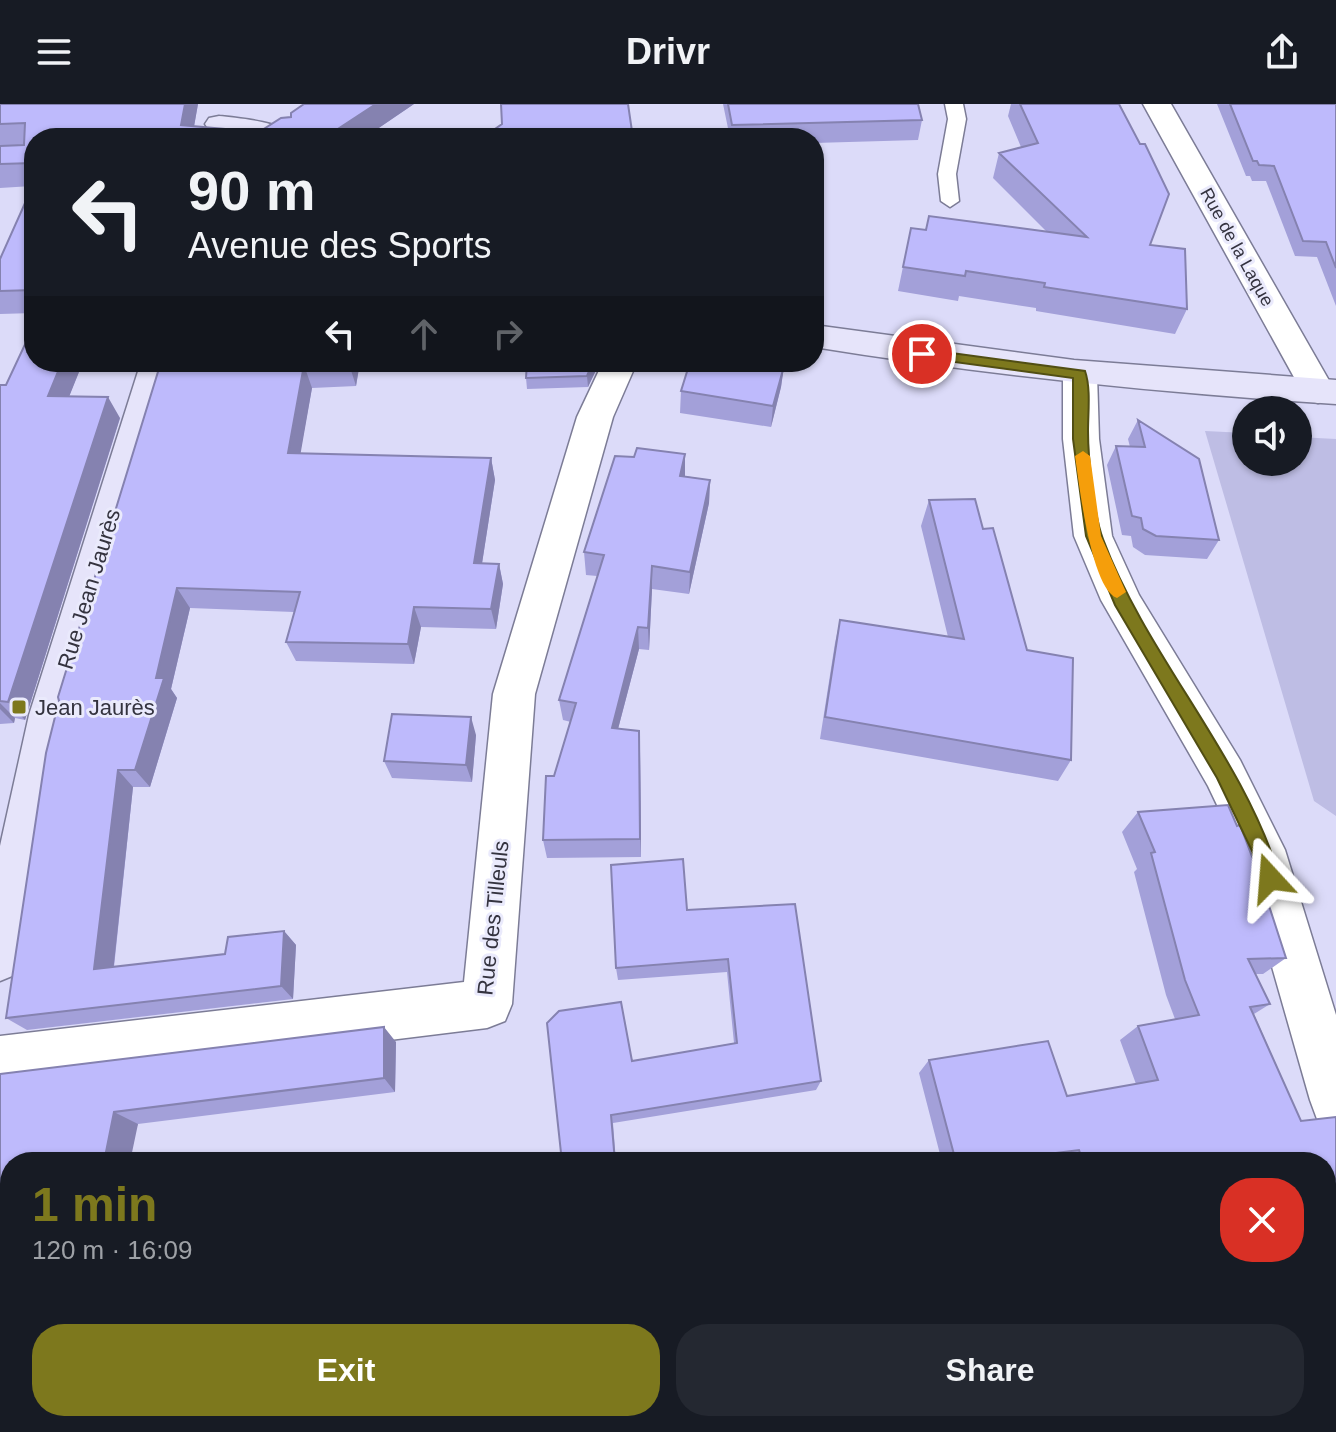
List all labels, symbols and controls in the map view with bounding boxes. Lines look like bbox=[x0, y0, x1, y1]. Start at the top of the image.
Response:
icon: menu bbox=[32, 30, 76, 74]
icon: share bbox=[1260, 30, 1304, 74]
text: Drivr bbox=[626, 31, 710, 72]
text: 90 m bbox=[188, 159, 316, 222]
icon: left bbox=[56, 160, 160, 264]
street label: Rue de la Laque bbox=[1196, 184, 1278, 310]
text: Avenue des Sports bbox=[188, 225, 492, 266]
icon: left bbox=[318, 312, 362, 356]
icon: ahead bbox=[402, 312, 446, 356]
icon: right bbox=[486, 312, 530, 356]
pin bbox=[888, 320, 956, 388]
icon: arrive bbox=[900, 332, 944, 376]
map controls bbox=[1232, 396, 1312, 476]
button: sound bbox=[1232, 396, 1312, 476]
street label: Rue Jean Jaurès bbox=[53, 506, 125, 672]
place label: Jean Jaurès bbox=[35, 695, 155, 720]
marker: Jean Jaurès bbox=[10, 698, 28, 716]
position arrow bbox=[1228, 836, 1312, 920]
street label: Rue des Tilleuls bbox=[472, 839, 514, 997]
text: 1 min bbox=[32, 1178, 157, 1231]
button: close bbox=[1220, 1178, 1304, 1262]
text: 120 m · 16:09 bbox=[32, 1235, 192, 1265]
button: Exit bbox=[32, 1324, 660, 1416]
button: Share bbox=[676, 1324, 1304, 1416]

